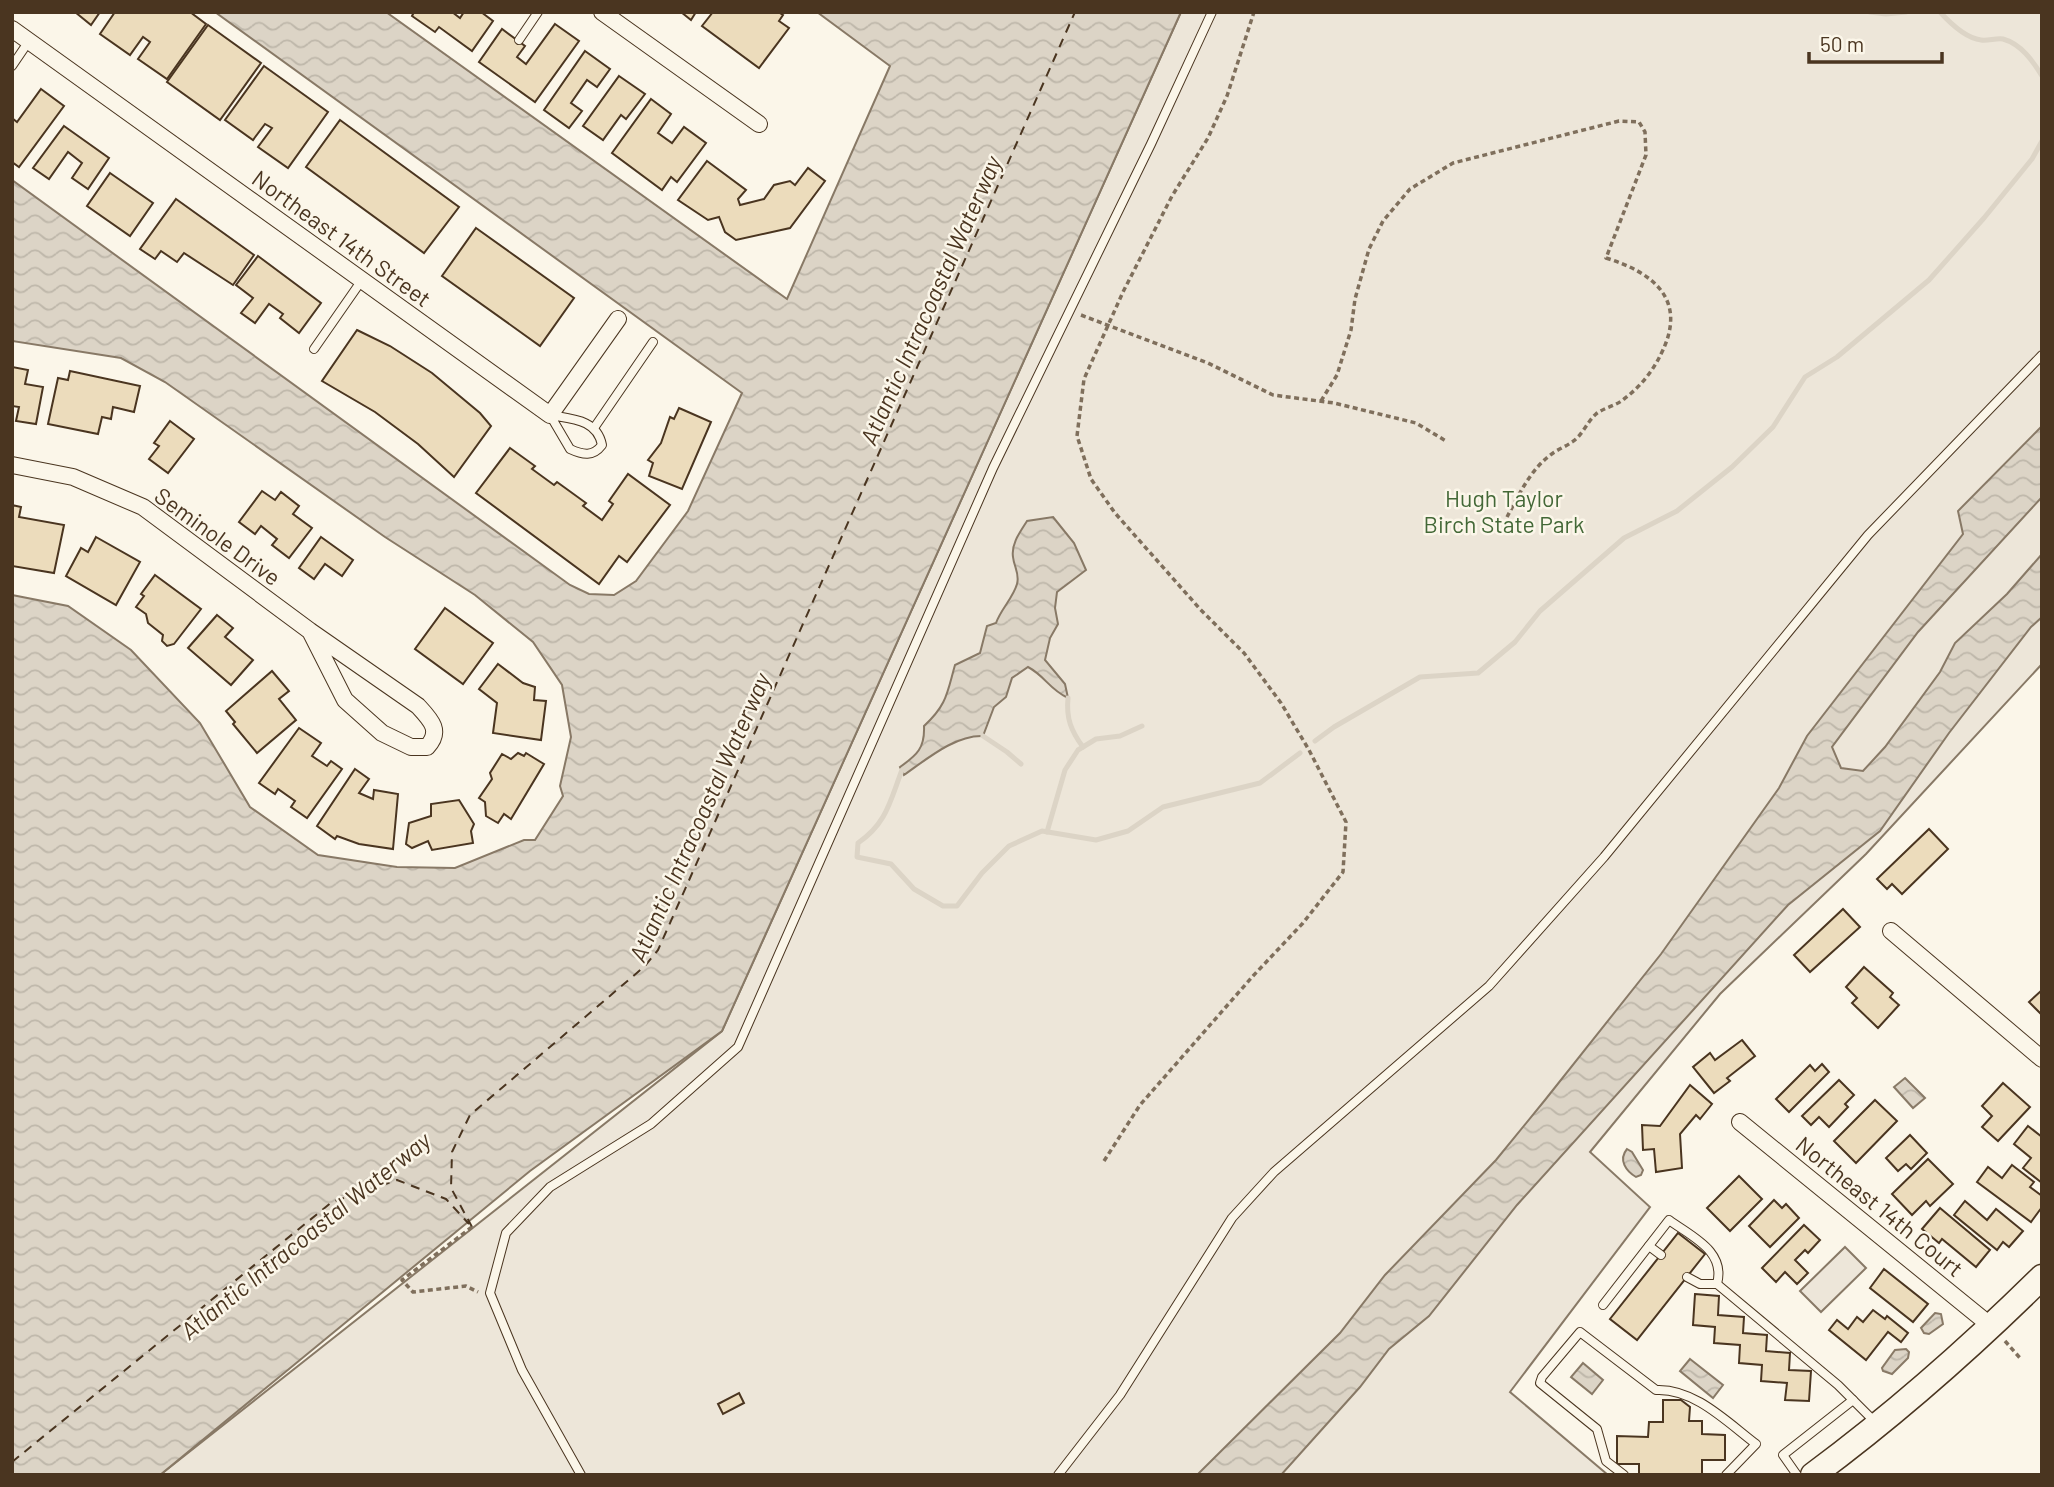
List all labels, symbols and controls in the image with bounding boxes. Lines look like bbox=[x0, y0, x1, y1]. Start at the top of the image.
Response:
scale bar bbox=[1809, 21, 1942, 65]
text: 50 m bbox=[1820, 31, 1864, 56]
water label: Atlantic Intracoastal Waterway bbox=[853, 150, 1007, 449]
street label: Northeast 14th Street bbox=[247, 164, 437, 312]
street label: Seminole Drive bbox=[150, 481, 286, 591]
park label: Hugh Taylor Birch State Park bbox=[1423, 484, 1585, 538]
water label: Atlantic Intracoastal Waterway bbox=[622, 667, 776, 966]
water label: Atlantic Intracoastal Waterway bbox=[174, 1124, 437, 1345]
street label: Northeast 14th Court bbox=[1791, 1130, 1969, 1282]

